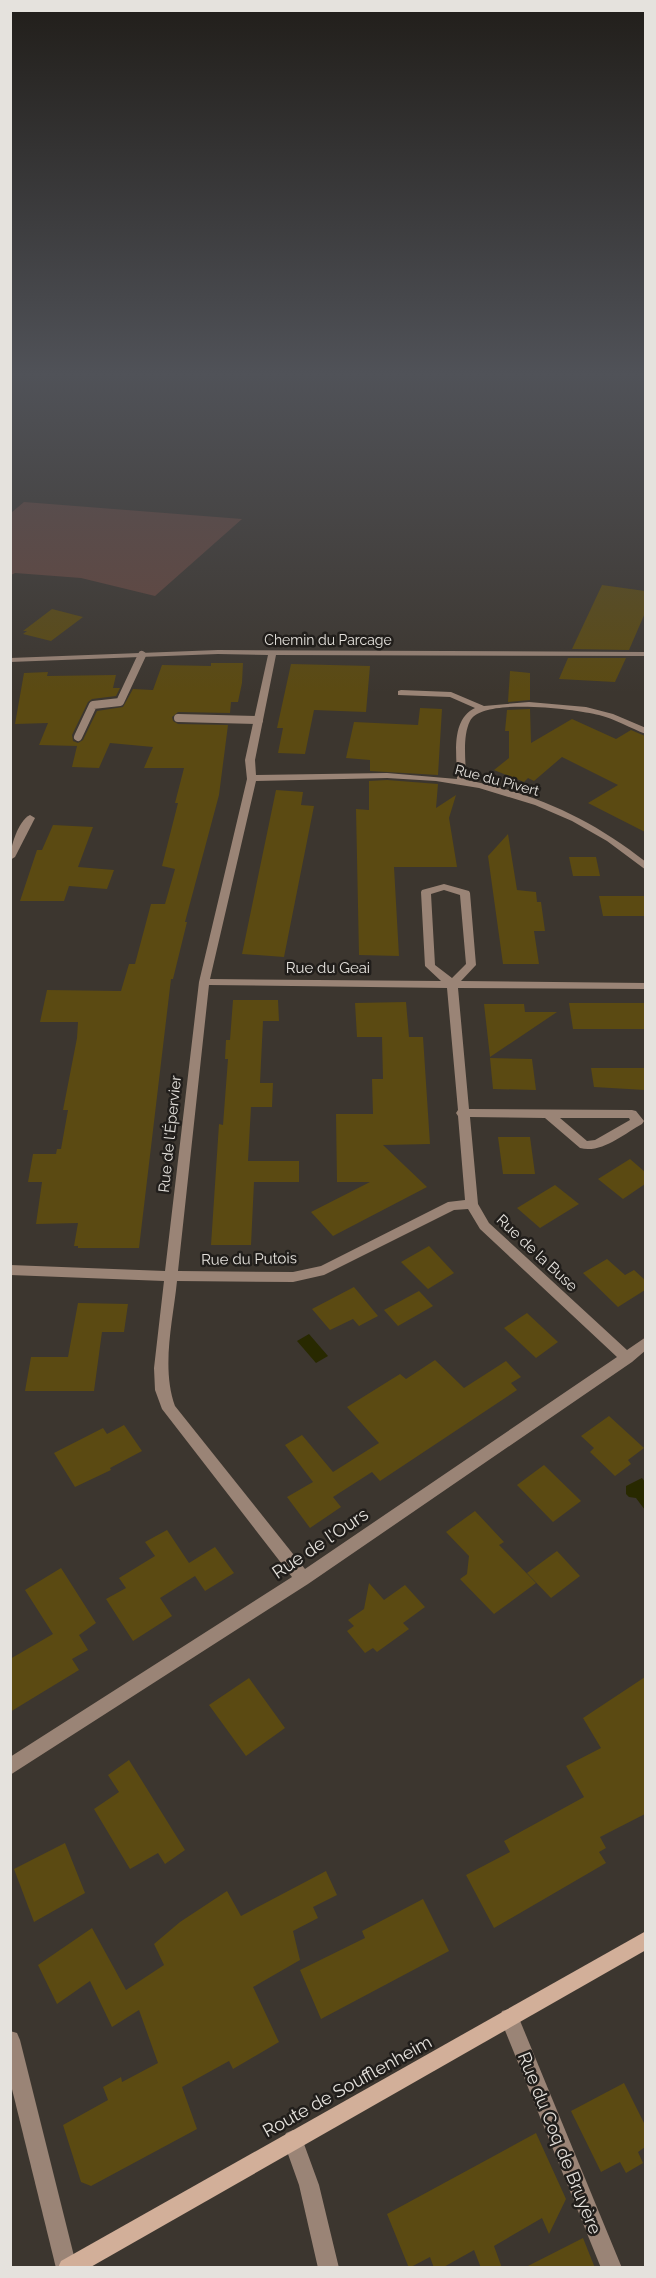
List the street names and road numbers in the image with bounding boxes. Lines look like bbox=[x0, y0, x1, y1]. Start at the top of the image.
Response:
street label: Chemin du Parcage bbox=[264, 632, 392, 648]
street label: Rue du Pivert bbox=[453, 761, 541, 799]
street label: Rue du Geai bbox=[286, 959, 370, 977]
street label: Rue de l'Épervier bbox=[155, 1074, 185, 1193]
street label: Rue de la Buse bbox=[493, 1211, 581, 1295]
street label: Rue du Putois bbox=[201, 1249, 297, 1269]
street label: Rue de l'Ours bbox=[268, 1503, 372, 1583]
street label: Route de Soufflenheim bbox=[259, 2031, 435, 2141]
street label: Rue du Coq de Bruyère bbox=[514, 2049, 606, 2238]

